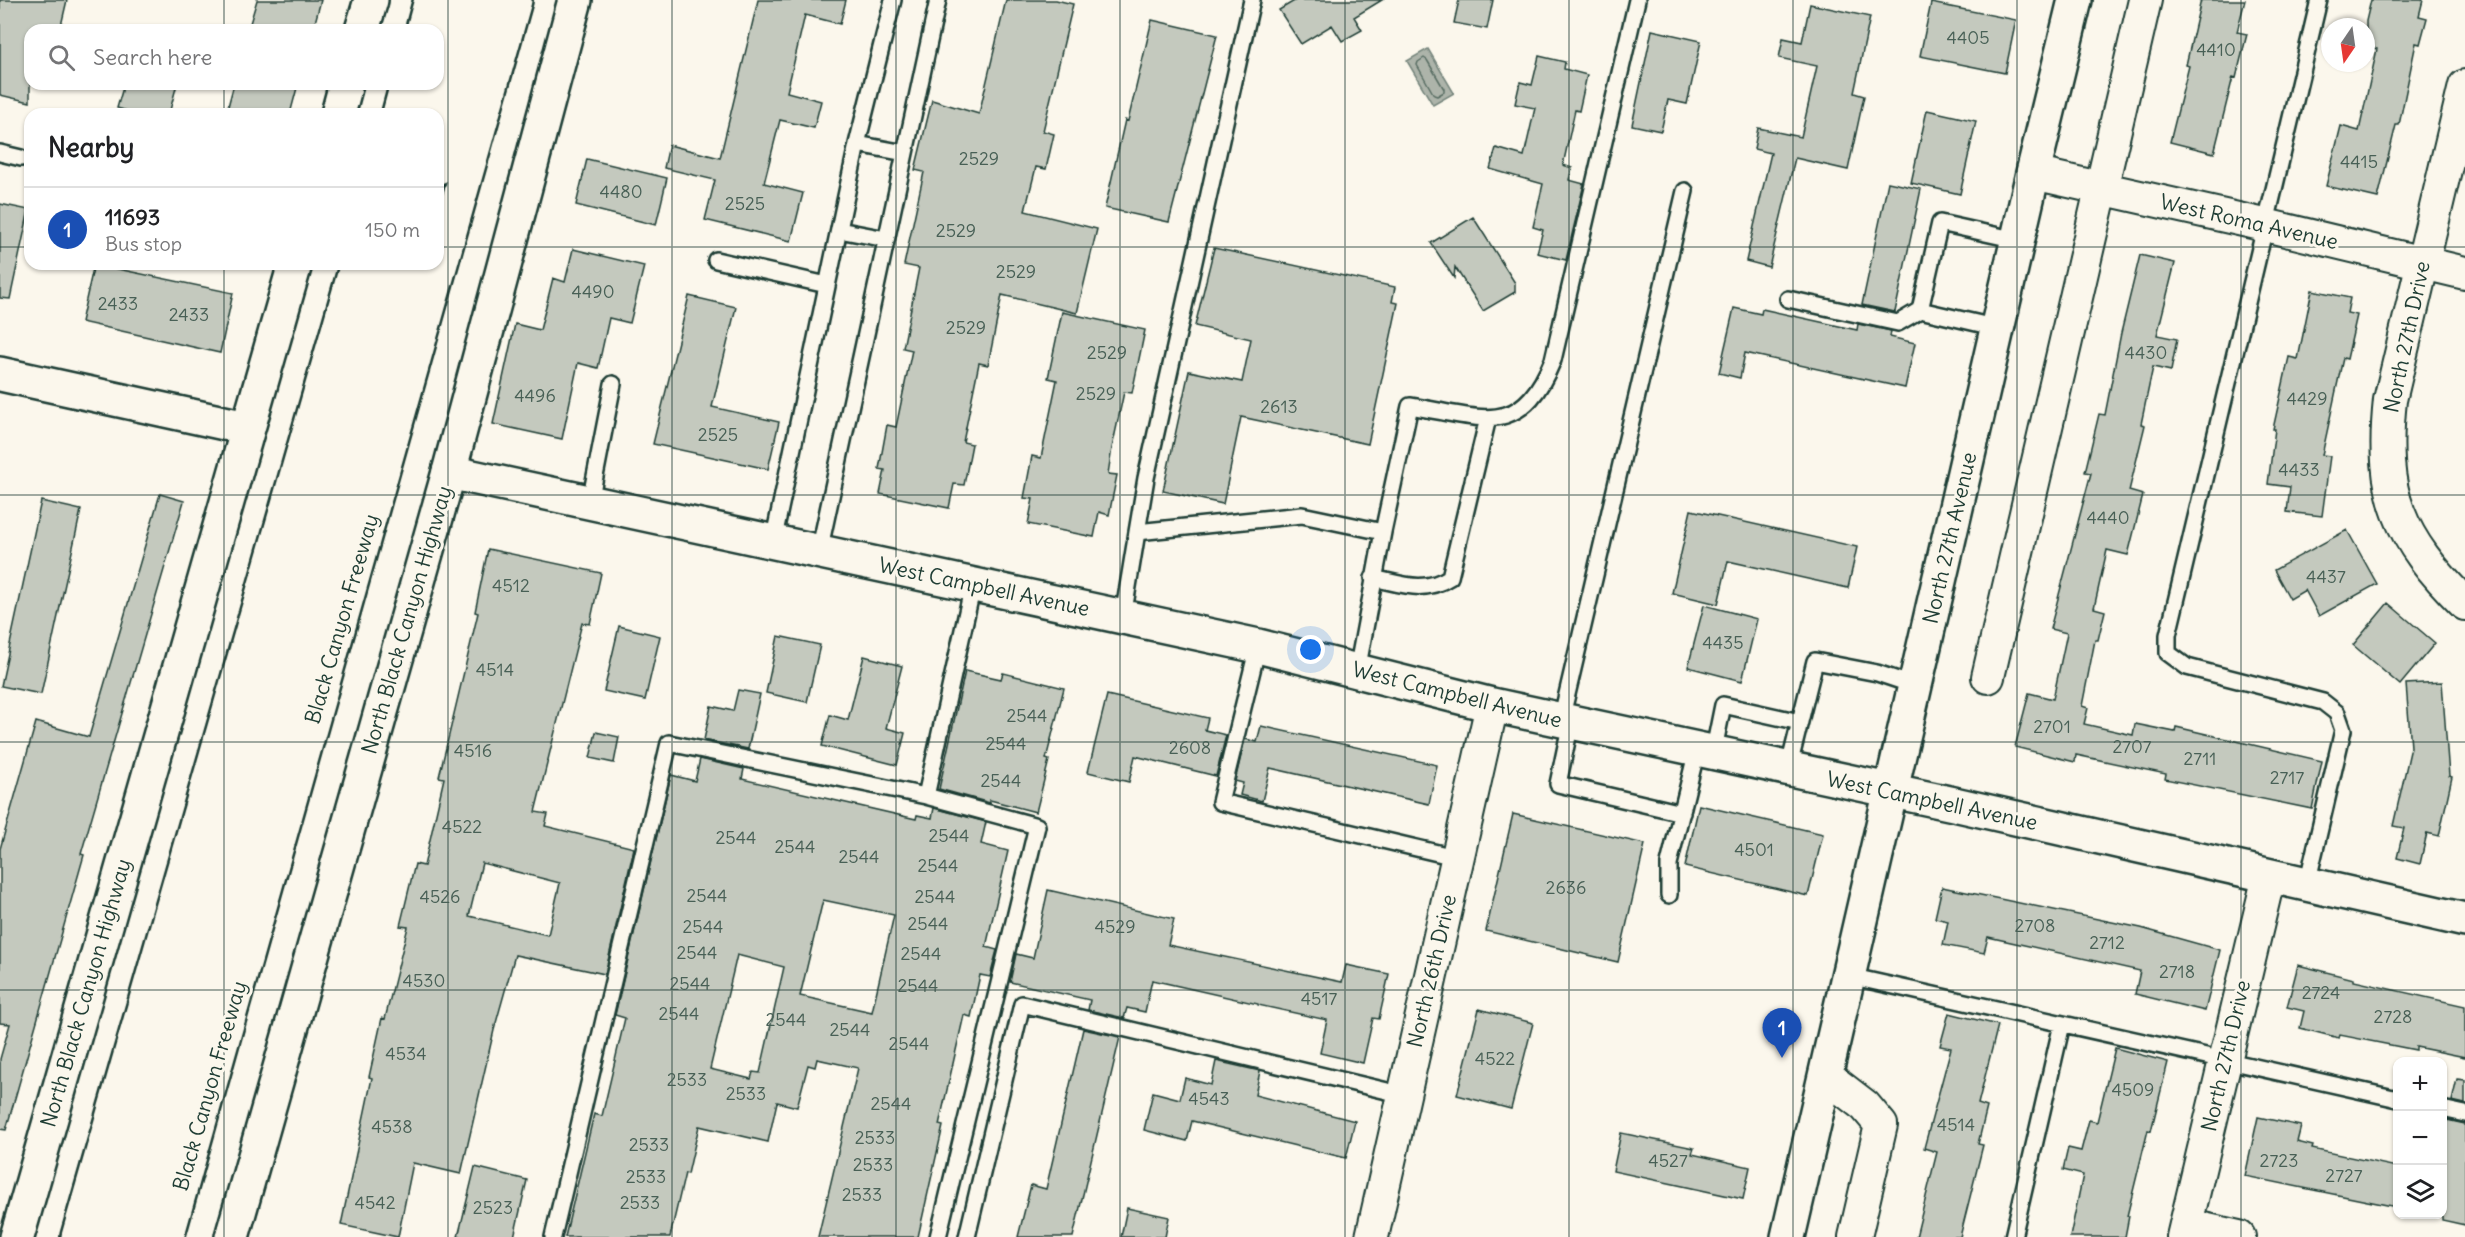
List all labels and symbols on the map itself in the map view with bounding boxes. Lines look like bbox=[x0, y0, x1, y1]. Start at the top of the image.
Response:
north arrow bbox=[2321, 18, 2375, 72]
house number: 4405 bbox=[1946, 26, 1990, 49]
house number: 4410 bbox=[2196, 38, 2236, 61]
house number: 2529 bbox=[959, 147, 999, 170]
house number: 4415 bbox=[2340, 150, 2378, 173]
house number: 4480 bbox=[599, 180, 643, 203]
street label: West Roma Avenue bbox=[2157, 188, 2341, 255]
house number: 2525 bbox=[725, 192, 765, 215]
house number: 2529 bbox=[936, 219, 976, 242]
street label: North 27th Drive bbox=[2377, 259, 2436, 415]
house number: 2529 bbox=[996, 260, 1036, 283]
house number: 4490 bbox=[571, 280, 615, 303]
house number: 2433 bbox=[98, 292, 138, 315]
house number: 2433 bbox=[169, 303, 209, 326]
house number: 2529 bbox=[946, 316, 986, 339]
house number: 2529 bbox=[1087, 341, 1127, 364]
house number: 4430 bbox=[2125, 341, 2167, 364]
house number: 2529 bbox=[1076, 382, 1116, 405]
house number: 4496 bbox=[514, 384, 556, 407]
house number: 4429 bbox=[2286, 387, 2328, 410]
house number: 2613 bbox=[1260, 395, 1298, 418]
house number: 2525 bbox=[698, 423, 738, 446]
street label: North 27th Avenue bbox=[1917, 449, 1982, 626]
house number: 4433 bbox=[2278, 458, 2320, 481]
street label: North Black Canyon Highway bbox=[355, 483, 458, 757]
house number: 4440 bbox=[2086, 506, 2130, 529]
street label: Black Canyon Freeway bbox=[299, 511, 384, 727]
street label: West Campbell Avenue bbox=[876, 551, 1092, 622]
house number: 4437 bbox=[2306, 565, 2346, 588]
house number: 4512 bbox=[492, 574, 530, 597]
house number: 4435 bbox=[1702, 631, 1744, 654]
your location bbox=[1296, 635, 1325, 664]
street label: West Campbell Avenue bbox=[1350, 655, 1565, 734]
house number: 4514 bbox=[476, 658, 514, 681]
house number: 2544 bbox=[1006, 704, 1048, 727]
house number: 2701 bbox=[2033, 715, 2071, 738]
house number: 2544 bbox=[985, 732, 1027, 755]
house number: 2707 bbox=[2112, 735, 2152, 758]
house number: 2608 bbox=[1169, 736, 1211, 759]
house number: 4516 bbox=[454, 739, 492, 762]
house number: 2711 bbox=[2184, 747, 2216, 770]
street label: West Campbell Avenue bbox=[1824, 765, 2040, 836]
house number: 2717 bbox=[2270, 766, 2305, 789]
house number: 2544 bbox=[980, 769, 1022, 792]
house number: 4522 bbox=[442, 815, 482, 838]
house number: 2544 bbox=[928, 824, 970, 847]
house number: 2544 bbox=[715, 826, 757, 849]
house number: 2544 bbox=[774, 835, 816, 858]
house number: 4501 bbox=[1734, 838, 1774, 861]
house number: 2544 bbox=[838, 845, 880, 868]
house number: 2544 bbox=[917, 854, 959, 877]
street label: North Black Canyon Highway bbox=[34, 856, 137, 1130]
house number: 2636 bbox=[1546, 876, 1586, 899]
house number: 2544 bbox=[686, 884, 728, 907]
house number: 4526 bbox=[419, 885, 461, 908]
house number: 2544 bbox=[914, 885, 956, 908]
street label: North 26th Drive bbox=[1401, 892, 1462, 1050]
house number: 2544 bbox=[907, 912, 949, 935]
house number: 2708 bbox=[2015, 914, 2055, 937]
house number: 2544 bbox=[682, 915, 724, 938]
house number: 4529 bbox=[1095, 915, 1135, 938]
house number: 2712 bbox=[2089, 931, 2125, 954]
house number: 2544 bbox=[676, 941, 718, 964]
house number: 2544 bbox=[900, 942, 942, 965]
house number: 2718 bbox=[2159, 960, 2195, 983]
house number: 4530 bbox=[403, 969, 445, 992]
house number: 2544 bbox=[669, 972, 711, 995]
house number: 2544 bbox=[897, 974, 939, 997]
street label: Black Canyon Freeway bbox=[167, 978, 252, 1194]
street label: North 27th Drive bbox=[2195, 978, 2256, 1134]
house number: 2724 bbox=[2302, 981, 2340, 1004]
house number: 4517 bbox=[1301, 987, 1338, 1010]
house number: 2544 bbox=[658, 1002, 700, 1025]
house number: 2728 bbox=[2374, 1005, 2412, 1028]
house number: 2544 bbox=[765, 1008, 807, 1031]
pin: 1 bbox=[1762, 1008, 1802, 1058]
house number: 2544 bbox=[829, 1018, 871, 1041]
house number: 2544 bbox=[888, 1032, 930, 1055]
house number: 4534 bbox=[385, 1042, 427, 1065]
house number: 4522 bbox=[1475, 1047, 1515, 1070]
house number: 2533 bbox=[667, 1068, 707, 1091]
house number: 4509 bbox=[2112, 1078, 2154, 1101]
house number: 2533 bbox=[726, 1082, 766, 1105]
house number: 4543 bbox=[1188, 1087, 1230, 1110]
house number: 2544 bbox=[870, 1092, 912, 1115]
house number: 4514 bbox=[1937, 1113, 1975, 1136]
house number: 4538 bbox=[371, 1115, 413, 1138]
house number: 2533 bbox=[855, 1126, 895, 1149]
house number: 2533 bbox=[629, 1133, 669, 1156]
house number: 4527 bbox=[1648, 1149, 1688, 1172]
house number: 2723 bbox=[2260, 1149, 2298, 1172]
house number: 2533 bbox=[853, 1153, 893, 1176]
house number: 2727 bbox=[2325, 1164, 2363, 1187]
house number: 2533 bbox=[626, 1165, 666, 1188]
house number: 2533 bbox=[842, 1183, 882, 1206]
house number: 4542 bbox=[354, 1191, 396, 1214]
house number: 2533 bbox=[620, 1191, 660, 1214]
house number: 2523 bbox=[473, 1196, 513, 1219]

